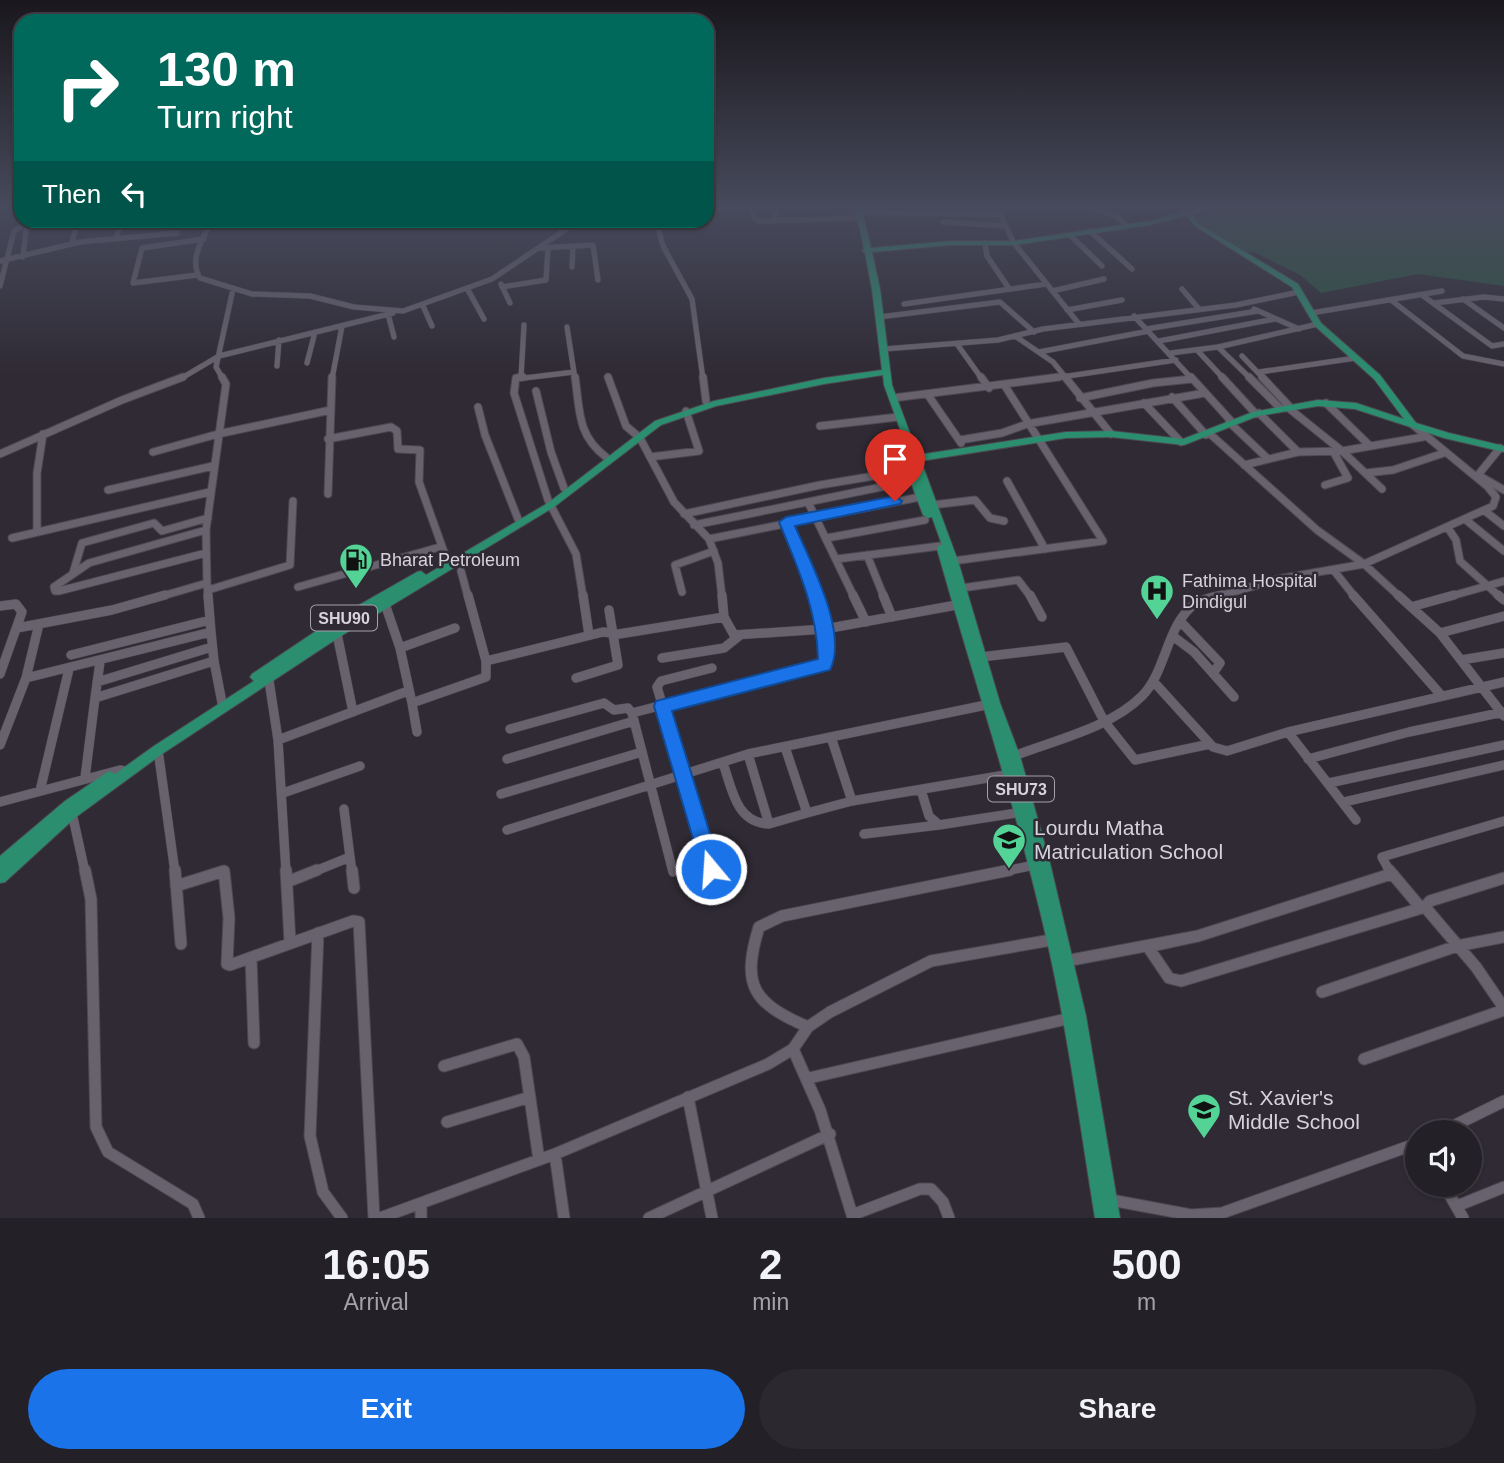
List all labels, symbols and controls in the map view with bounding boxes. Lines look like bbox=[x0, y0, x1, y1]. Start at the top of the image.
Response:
icon: right bbox=[42, 42, 133, 133]
text: 130 m bbox=[157, 42, 296, 96]
text: Turn right bbox=[157, 99, 293, 135]
icon: left bbox=[115, 175, 153, 213]
text: Then bbox=[42, 179, 101, 209]
pin bbox=[865, 429, 925, 501]
icon: arrive bbox=[876, 440, 914, 478]
fuel station icon: Bharat Petroleum bbox=[337, 541, 375, 590]
place label: Bharat Petroleum bbox=[380, 550, 520, 570]
place label: Fathima Hospital Dindigul bbox=[1182, 571, 1317, 612]
hospital icon: Fathima Hospital Dindigul bbox=[1138, 572, 1176, 621]
road number: SHU90 bbox=[311, 606, 377, 631]
road number: SHU73 bbox=[988, 776, 1054, 802]
place label: Lourdu Matha Matriculation School bbox=[1034, 816, 1223, 863]
school or university icon: Lourdu Matha Matriculation School bbox=[990, 821, 1028, 870]
position arrow bbox=[674, 832, 748, 906]
place label: St. Xavier's Middle School bbox=[1228, 1086, 1360, 1133]
school or university icon: St. Xavier's Middle School bbox=[1185, 1091, 1223, 1140]
map controls bbox=[1405, 1120, 1482, 1197]
button: sound bbox=[1405, 1120, 1482, 1197]
text: 16:05 bbox=[322, 1241, 430, 1288]
text: 2 bbox=[759, 1241, 782, 1288]
text: 500 bbox=[1112, 1241, 1182, 1288]
text: Arrival bbox=[343, 1289, 409, 1315]
text: min bbox=[752, 1289, 789, 1315]
text: m bbox=[1137, 1289, 1156, 1315]
button: Exit bbox=[28, 1369, 745, 1449]
button: Share bbox=[759, 1369, 1476, 1449]

